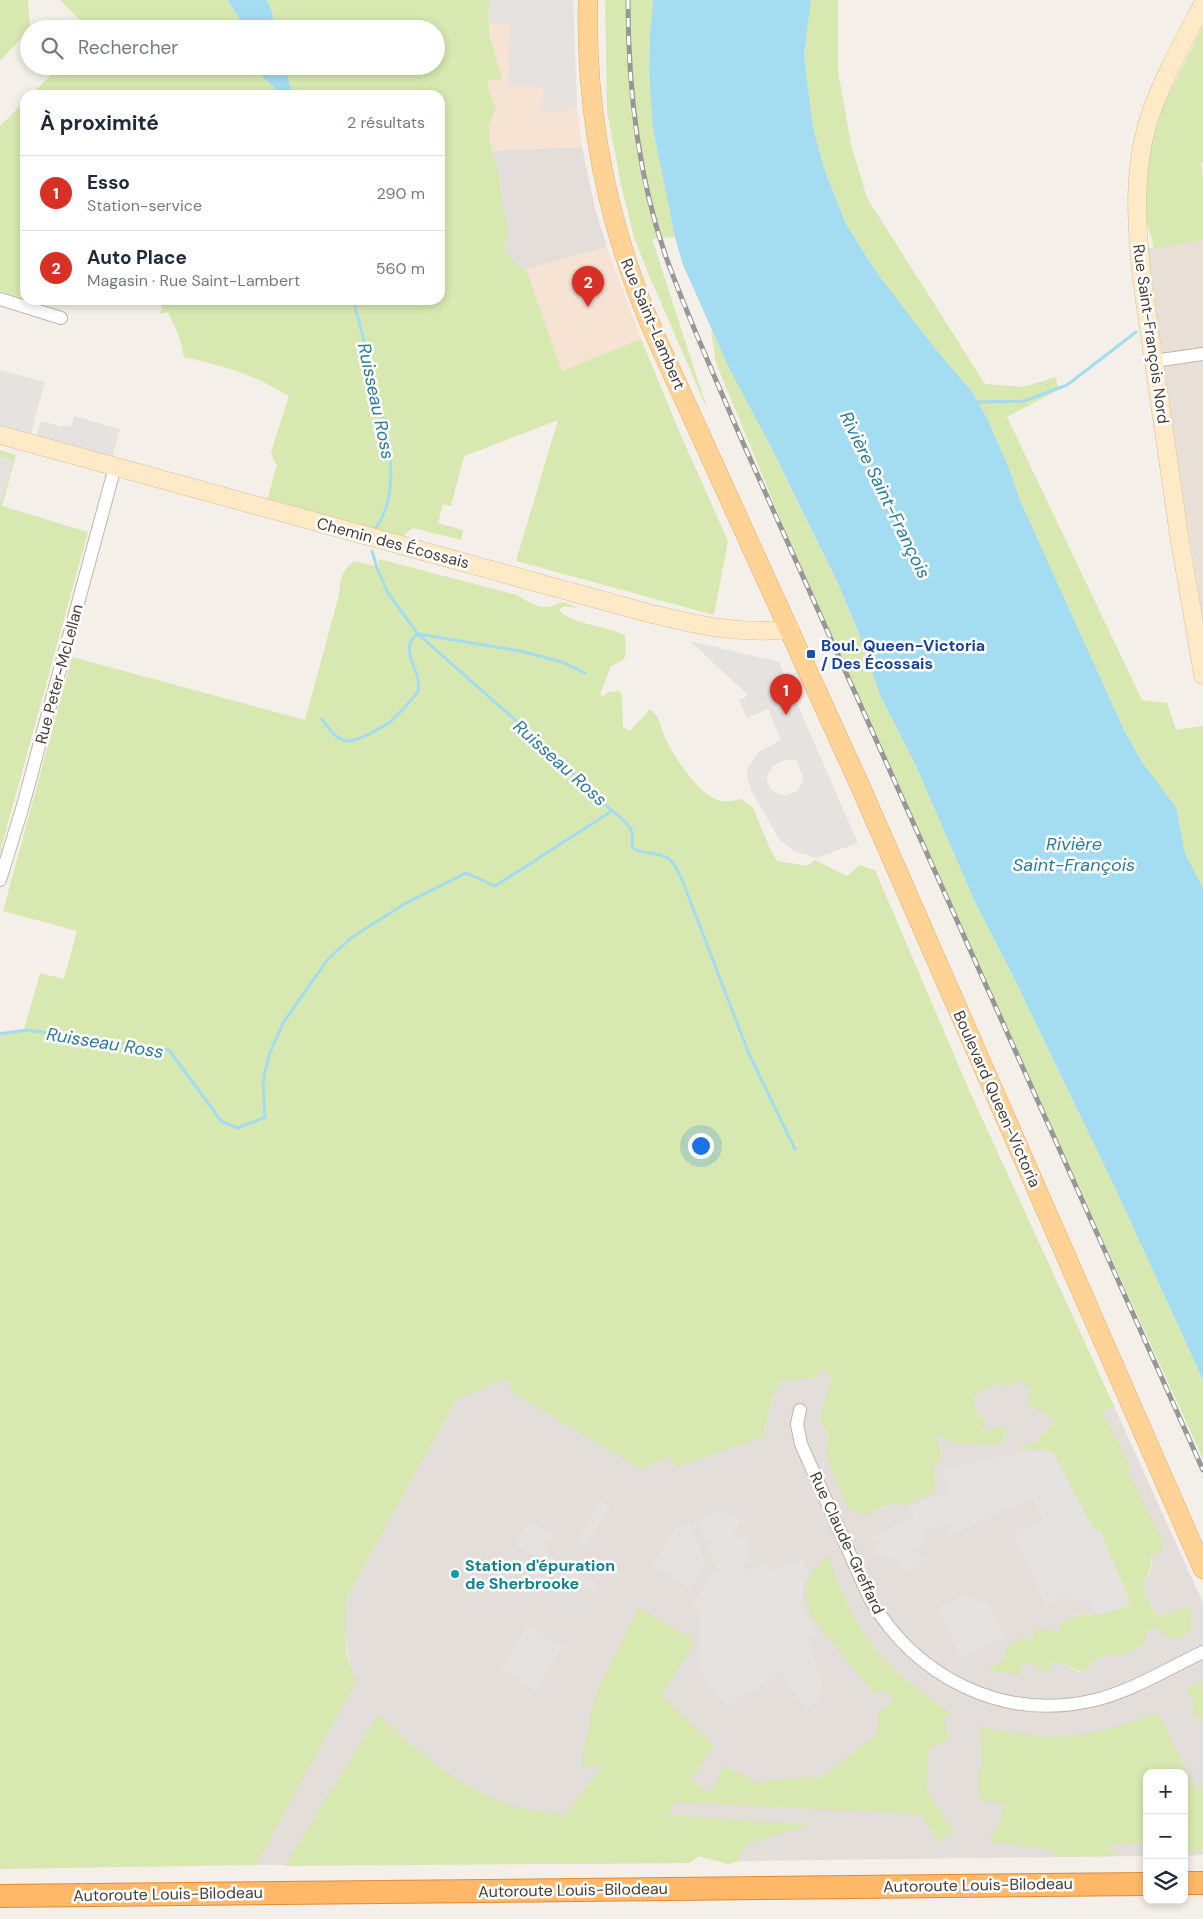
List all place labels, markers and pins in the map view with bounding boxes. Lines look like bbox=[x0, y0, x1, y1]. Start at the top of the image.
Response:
pin: 2 bbox=[572, 266, 604, 307]
place label: Boul. Queen-Victoria / Des Écossais bbox=[821, 635, 985, 674]
marker: Boul. Queen-Victoria / Des Écossais bbox=[805, 648, 817, 660]
pin: 1 bbox=[770, 674, 802, 715]
place label: Station d'épuration de Sherbrooke bbox=[465, 1555, 615, 1594]
marker: Station d'épuration de Sherbrooke bbox=[449, 1568, 461, 1580]

